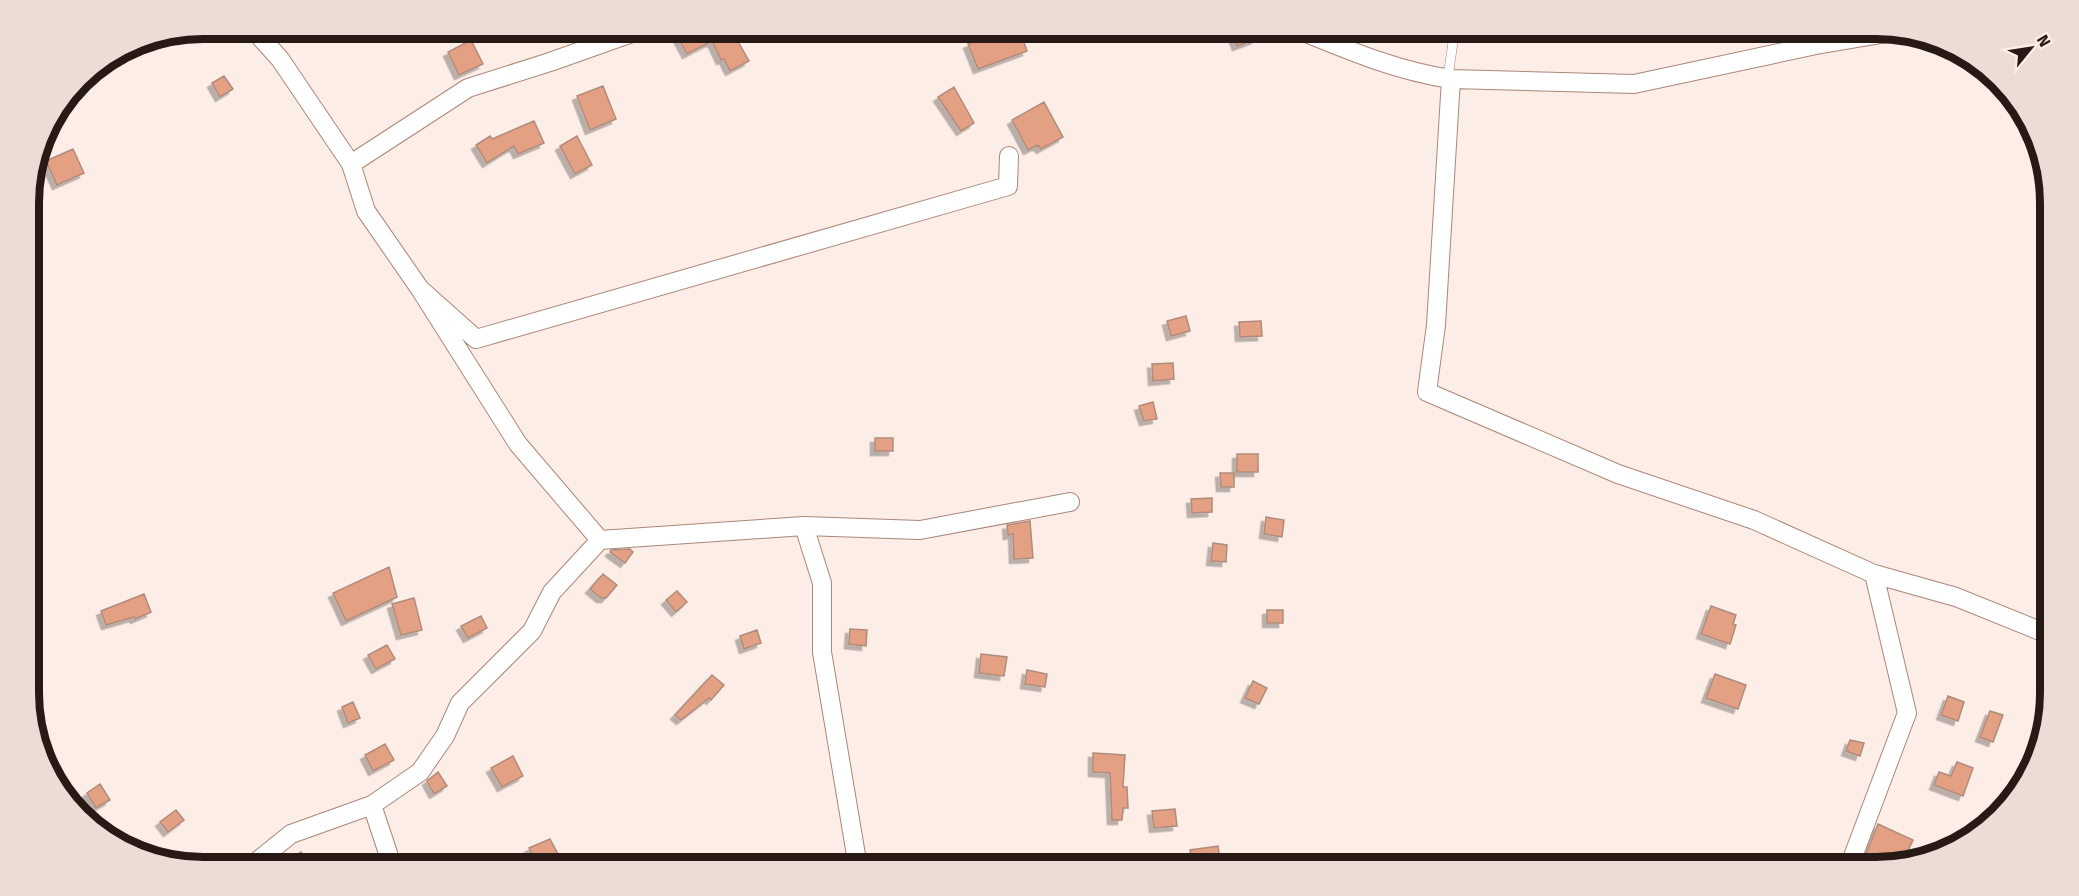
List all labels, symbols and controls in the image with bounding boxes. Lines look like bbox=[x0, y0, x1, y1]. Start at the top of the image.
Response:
north arrow bbox=[2001, 18, 2061, 78]
text: N bbox=[2033, 31, 2054, 50]

